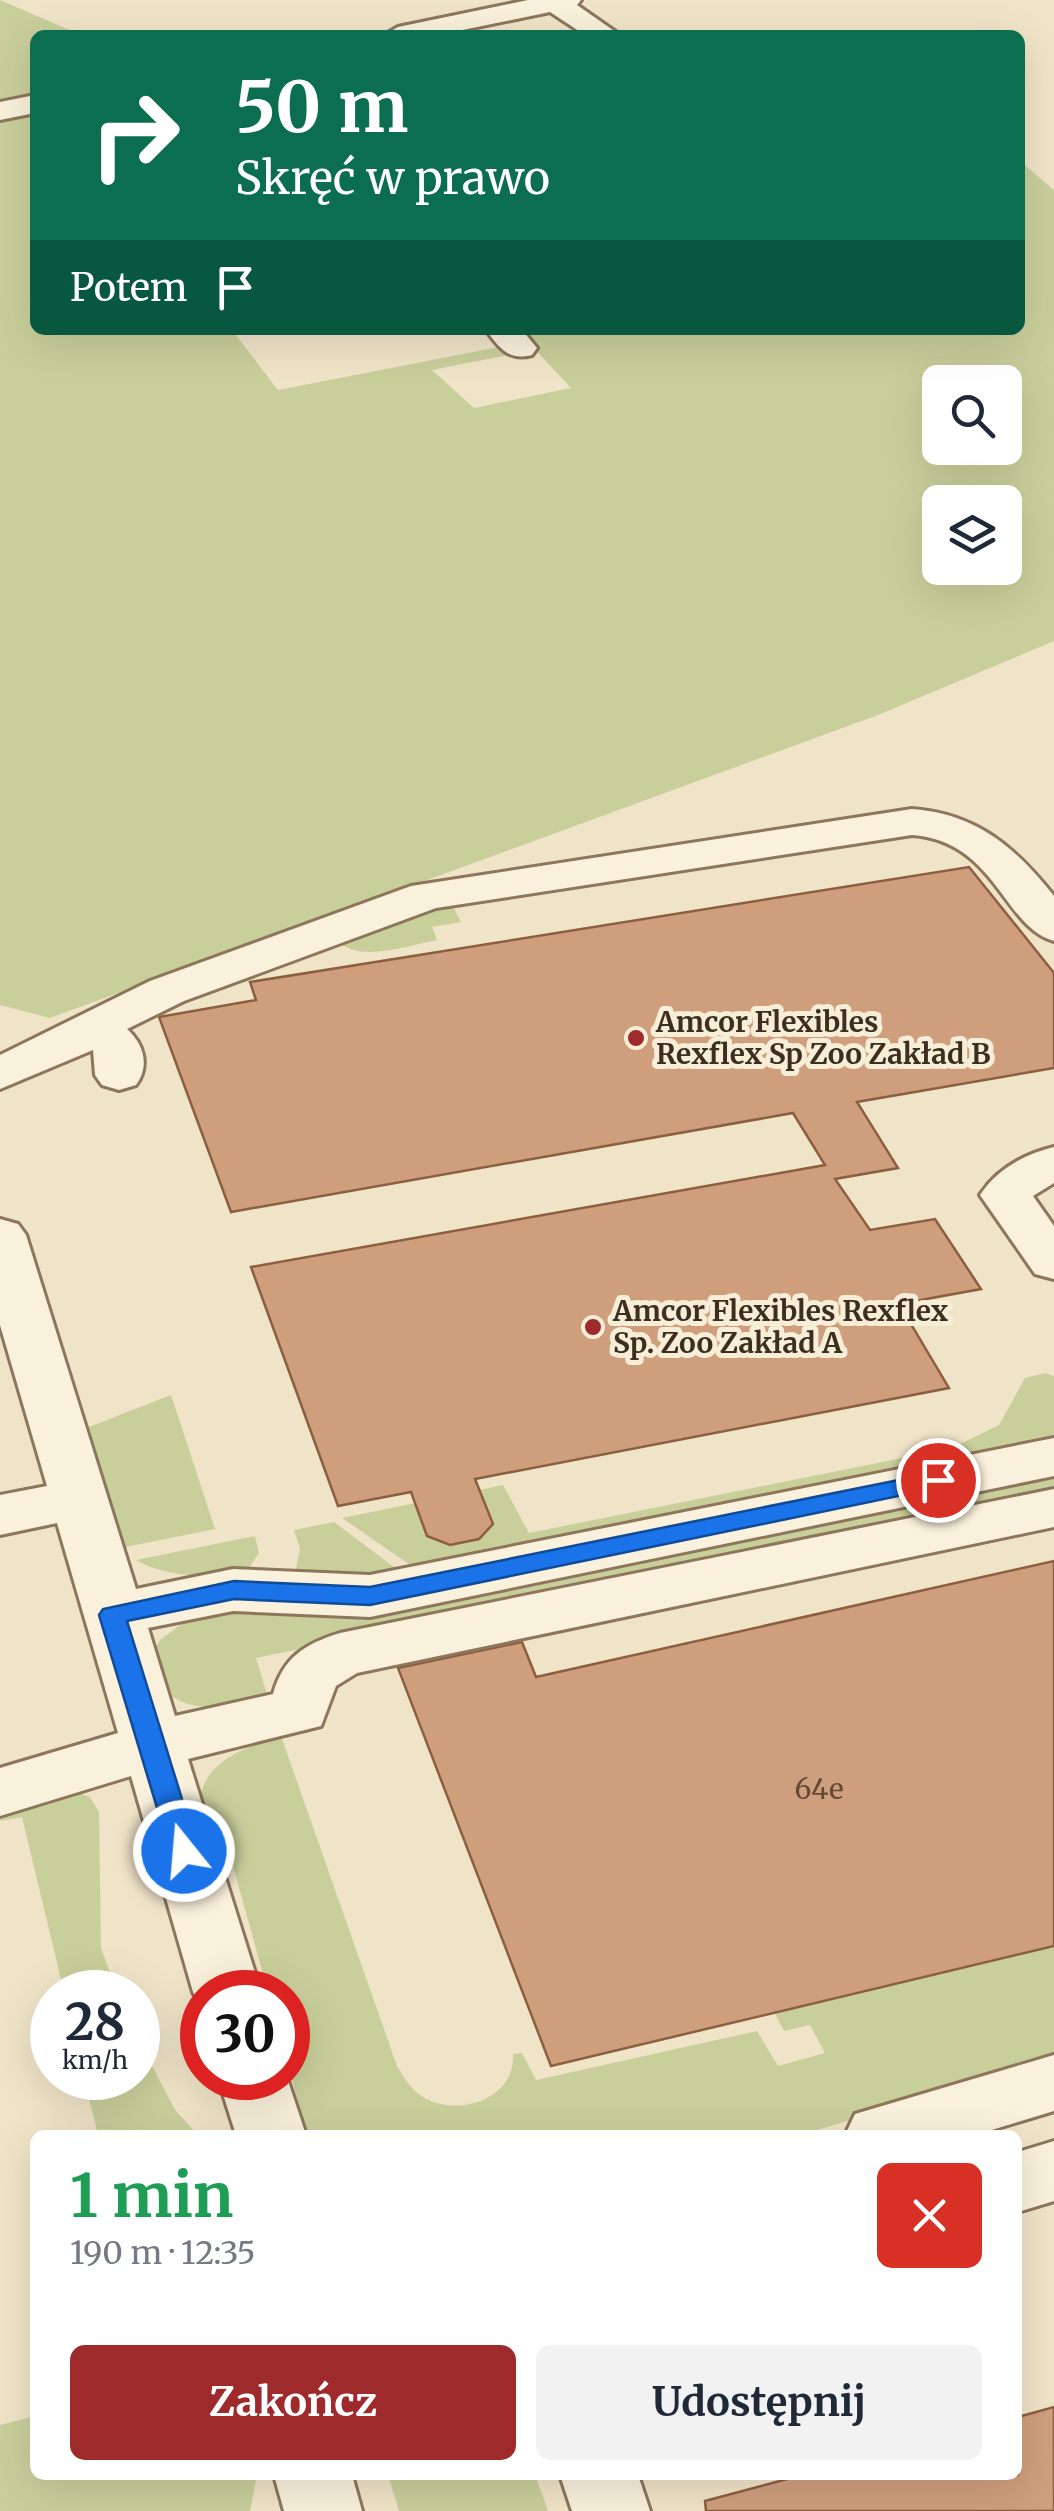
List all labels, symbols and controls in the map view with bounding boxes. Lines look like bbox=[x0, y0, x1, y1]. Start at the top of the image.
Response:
text: 50 m bbox=[235, 63, 408, 151]
icon: right bbox=[70, 70, 200, 200]
text: Skręć w prawo bbox=[235, 150, 550, 206]
icon: arrive bbox=[208, 260, 263, 315]
text: Potem bbox=[70, 264, 188, 311]
map controls bbox=[922, 365, 1022, 585]
button: search bbox=[922, 365, 1022, 465]
button: layers bbox=[922, 485, 1022, 585]
place label: Amcor Flexibles Rexflex Sp Zoo Zakład B bbox=[655, 1004, 991, 1072]
marker: Amcor Flexibles Rexflex Sp Zoo Zakład B bbox=[625, 1027, 647, 1049]
place label: Amcor Flexibles Rexflex Sp. Zoo Zakład A bbox=[612, 1293, 949, 1361]
marker: Amcor Flexibles Rexflex Sp. Zoo Zakład A bbox=[582, 1316, 604, 1338]
pin bbox=[896, 1438, 981, 1523]
icon: arrive bbox=[911, 1453, 966, 1508]
house number: 64e bbox=[794, 1771, 844, 1807]
position arrow bbox=[132, 1799, 236, 1903]
speed limit sign: 30 bbox=[180, 1970, 310, 2100]
text: 28 bbox=[65, 1991, 125, 2054]
text: km/h bbox=[62, 2044, 128, 2076]
text: 1 min bbox=[70, 2158, 233, 2233]
button: close bbox=[877, 2163, 982, 2268]
text: 190 m · 12:35 bbox=[70, 2233, 255, 2273]
button: Zakończ bbox=[70, 2345, 516, 2460]
button: Udostępnij bbox=[536, 2345, 982, 2460]

